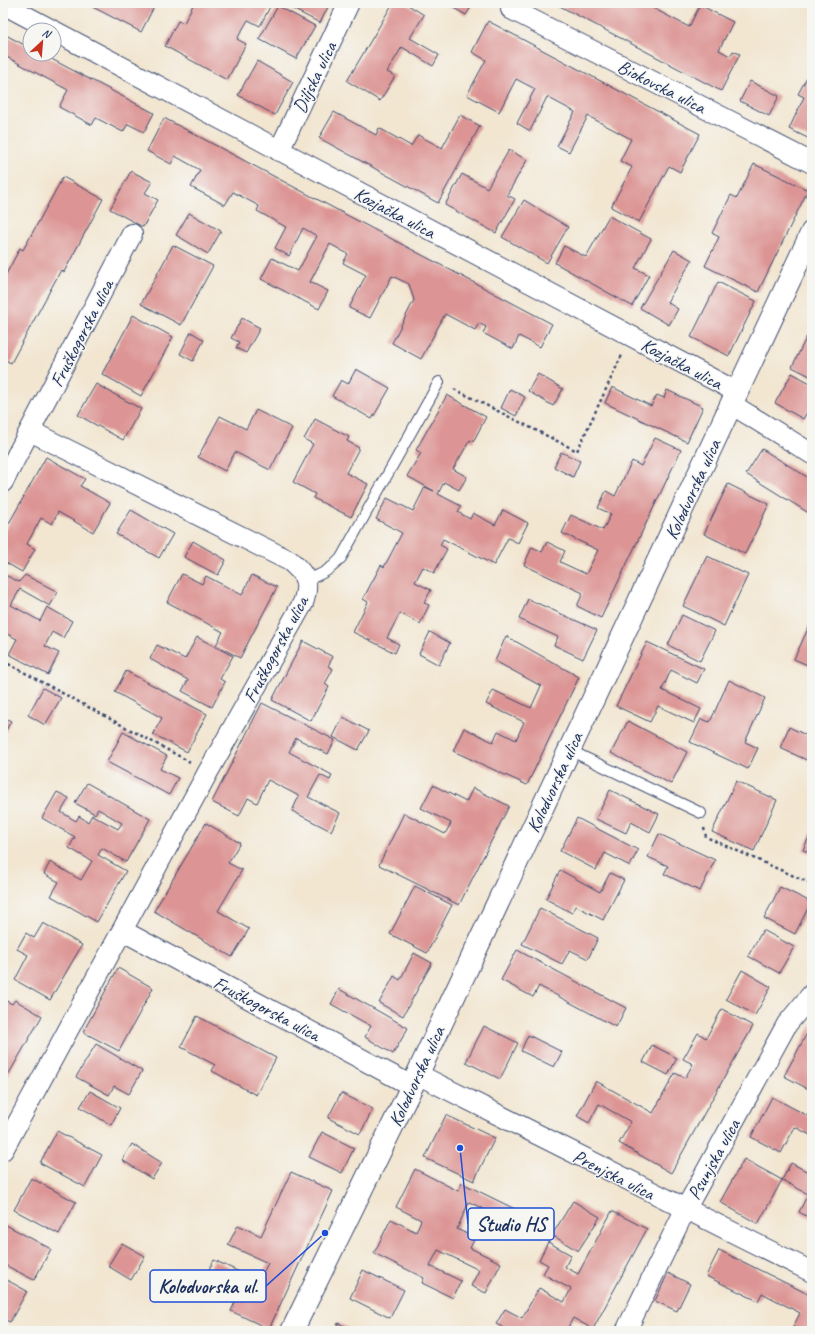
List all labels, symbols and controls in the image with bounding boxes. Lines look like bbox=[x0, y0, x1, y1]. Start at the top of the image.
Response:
north arrow bbox=[22, 22, 62, 62]
text: N bbox=[40, 25, 54, 42]
street label: Diljska ulica bbox=[287, 37, 343, 117]
street label: Biokovska ulica bbox=[613, 54, 711, 120]
street label: Kozjačka ulica bbox=[350, 182, 441, 245]
street label: Fruškogorska ulica bbox=[45, 274, 120, 391]
street label: Kozjačka ulica bbox=[637, 333, 728, 396]
street label: Kolodvorska ulica bbox=[659, 434, 727, 543]
street label: Fruškogorska ulica bbox=[238, 590, 315, 707]
street label: Kolodvorska ulica bbox=[521, 727, 589, 836]
street label: Fruškogorska ulica bbox=[209, 971, 326, 1048]
street label: Kolodvorska ulica bbox=[383, 1021, 451, 1130]
street label: Psunjska ulica bbox=[682, 1114, 746, 1204]
street label: Prenjska ulica bbox=[569, 1144, 659, 1206]
callout: Studio HS bbox=[468, 1208, 554, 1240]
text: Studio HS bbox=[476, 1212, 549, 1237]
callout: Kolodvorska ul. bbox=[150, 1270, 266, 1302]
text: Kolodvorska ul. bbox=[158, 1274, 259, 1299]

